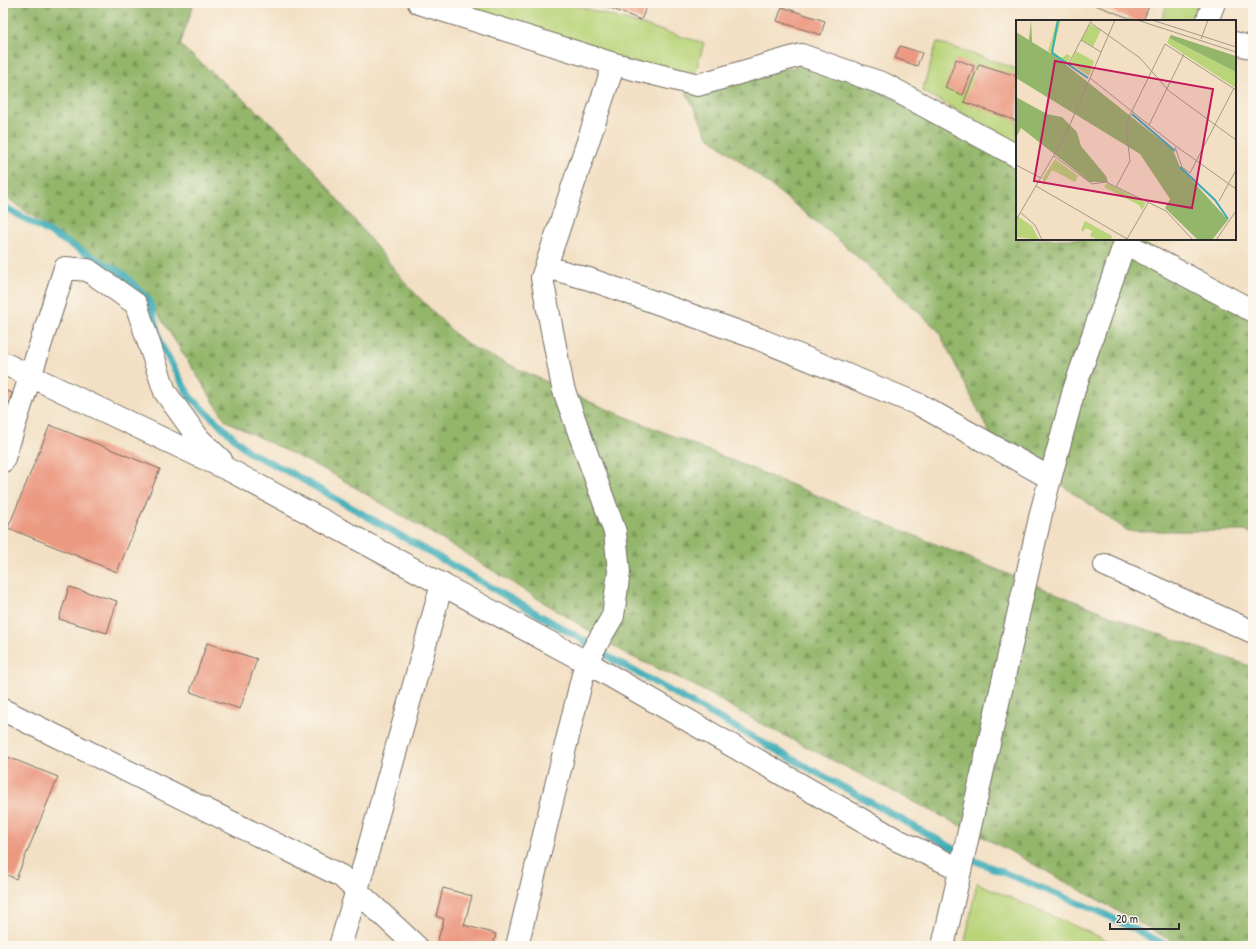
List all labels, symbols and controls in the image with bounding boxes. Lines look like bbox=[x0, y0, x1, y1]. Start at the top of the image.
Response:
inset map bbox=[1016, 20, 1236, 240]
scale bar bbox=[1110, 905, 1179, 931]
text: 20 m bbox=[1116, 910, 1138, 927]

